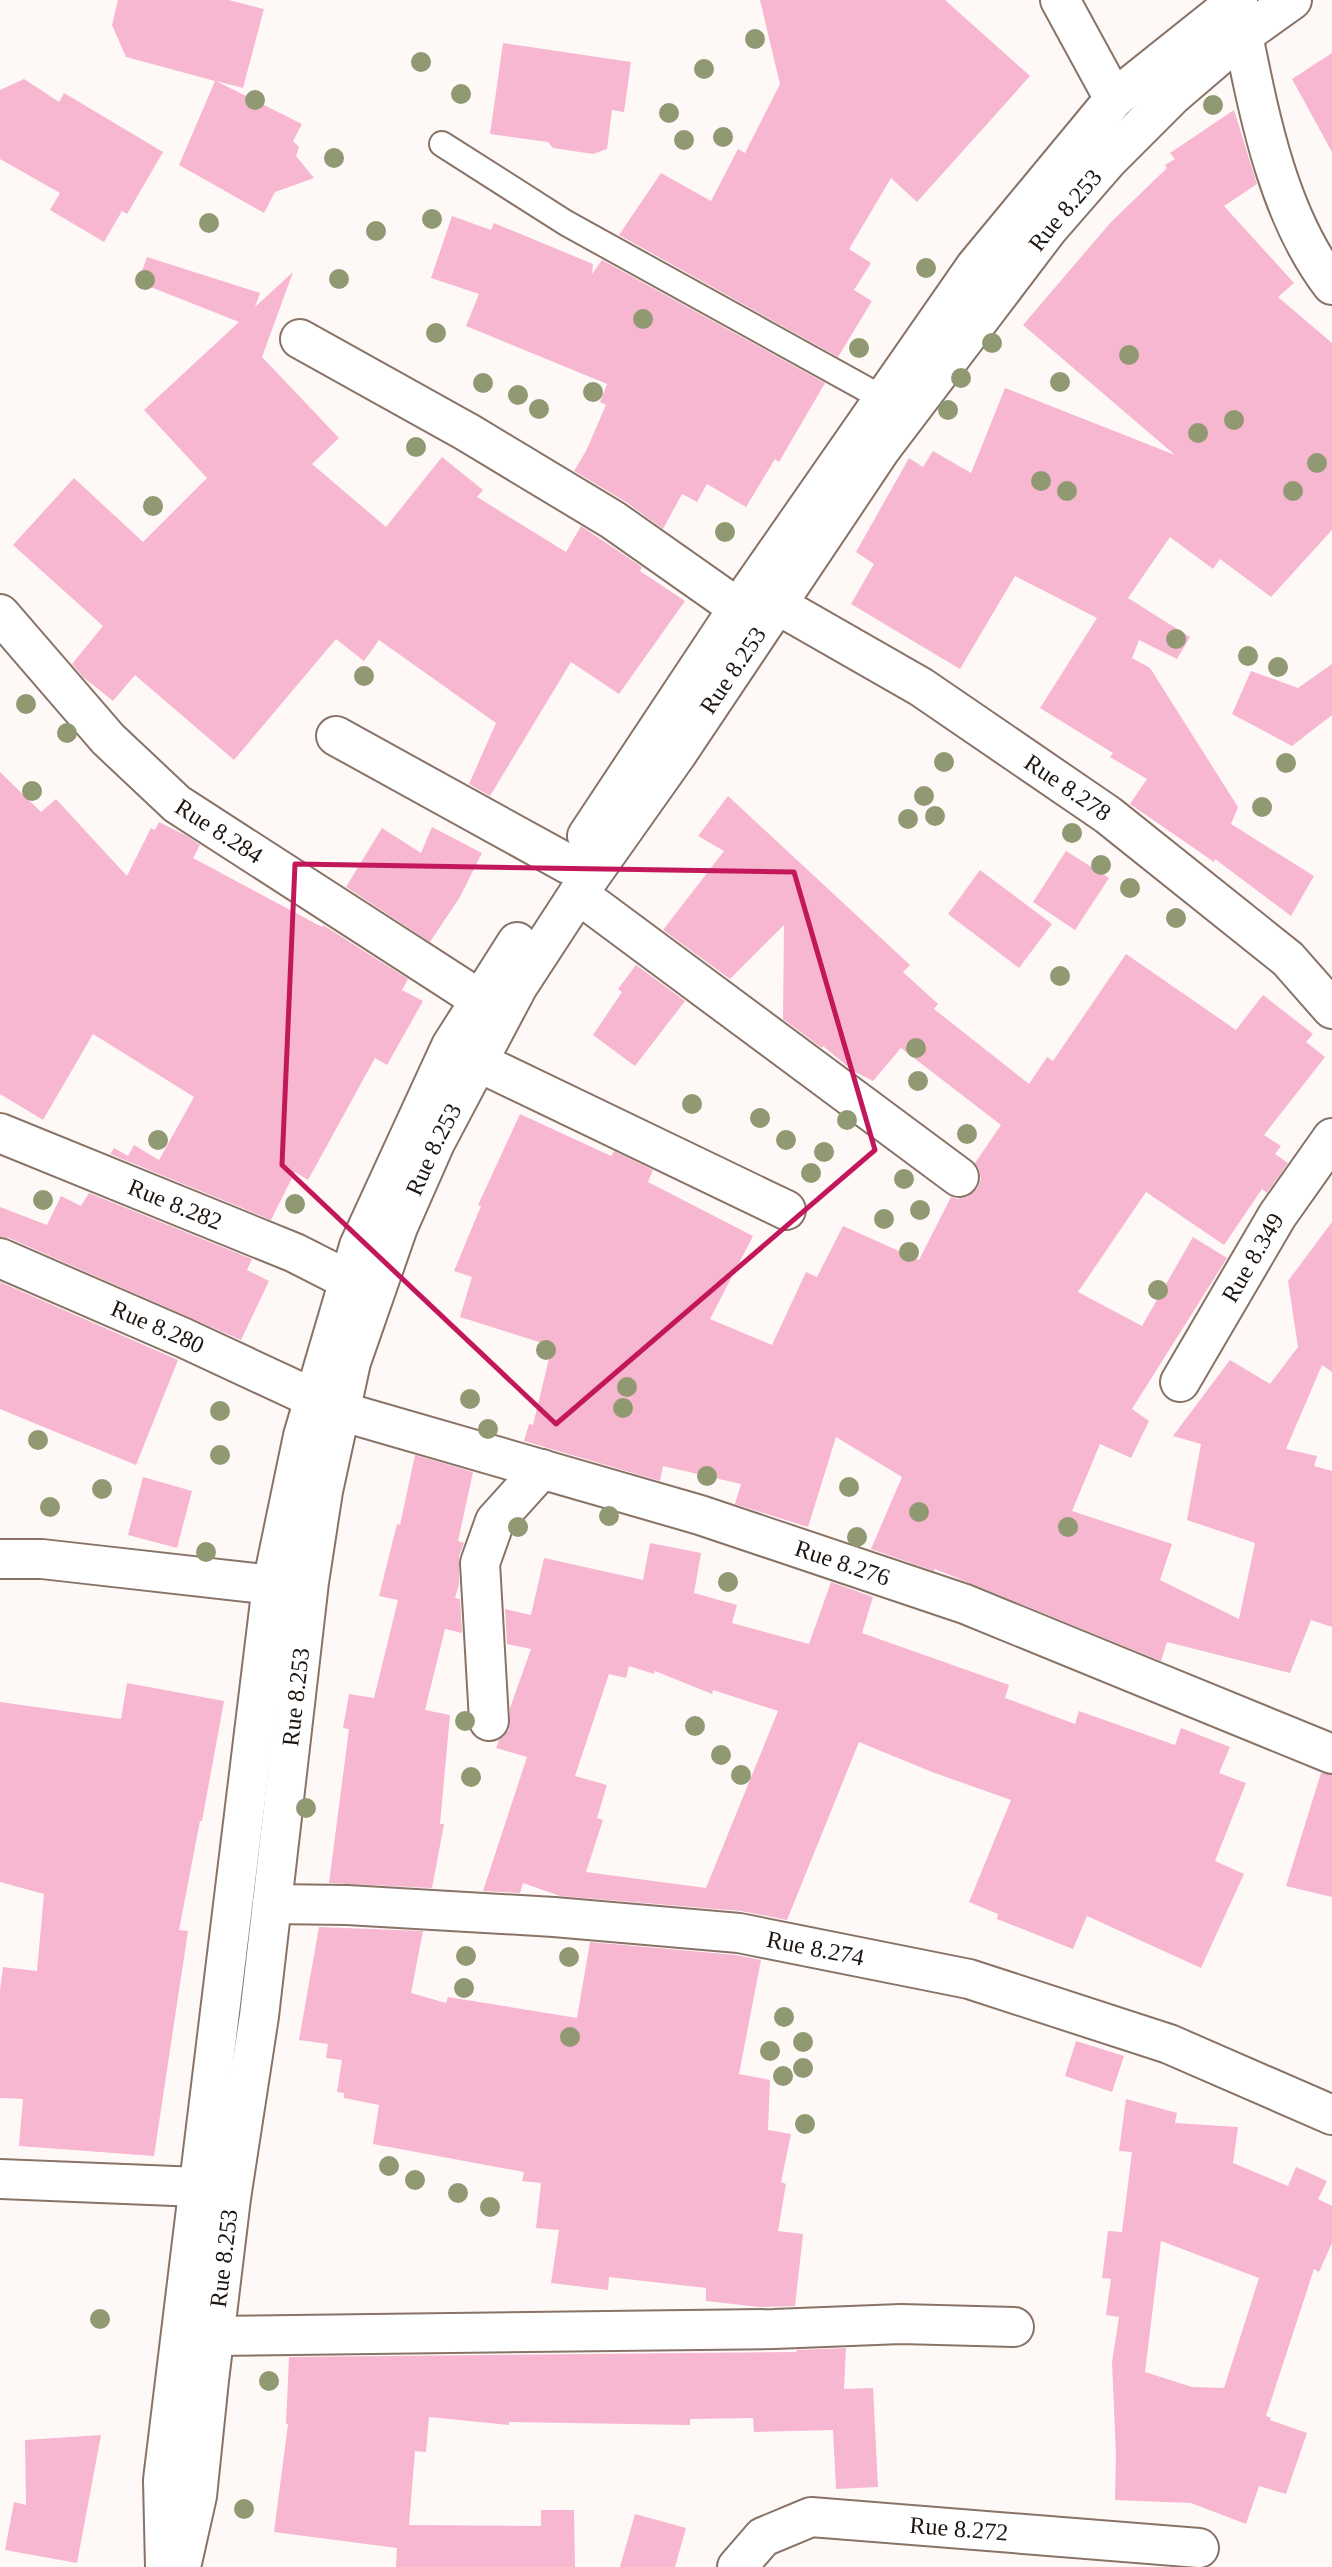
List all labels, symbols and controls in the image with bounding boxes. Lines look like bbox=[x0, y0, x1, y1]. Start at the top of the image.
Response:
street label: Rue 8.253 bbox=[1023, 164, 1107, 256]
street label: Rue 8.253 bbox=[695, 622, 771, 719]
street label: Rue 8.278 bbox=[1020, 749, 1116, 826]
street label: Rue 8.284 bbox=[171, 793, 268, 869]
street label: Rue 8.253 bbox=[401, 1099, 466, 1199]
street label: Rue 8.282 bbox=[124, 1174, 226, 1235]
street label: Rue 8.349 bbox=[1217, 1209, 1289, 1307]
street label: Rue 8.280 bbox=[107, 1295, 208, 1359]
street label: Rue 8.276 bbox=[792, 1535, 893, 1591]
street label: Rue 8.253 bbox=[277, 1646, 314, 1747]
street label: Rue 8.274 bbox=[765, 1926, 866, 1971]
street label: Rue 8.253 bbox=[205, 2208, 243, 2309]
street label: Rue 8.272 bbox=[909, 2512, 1009, 2546]

